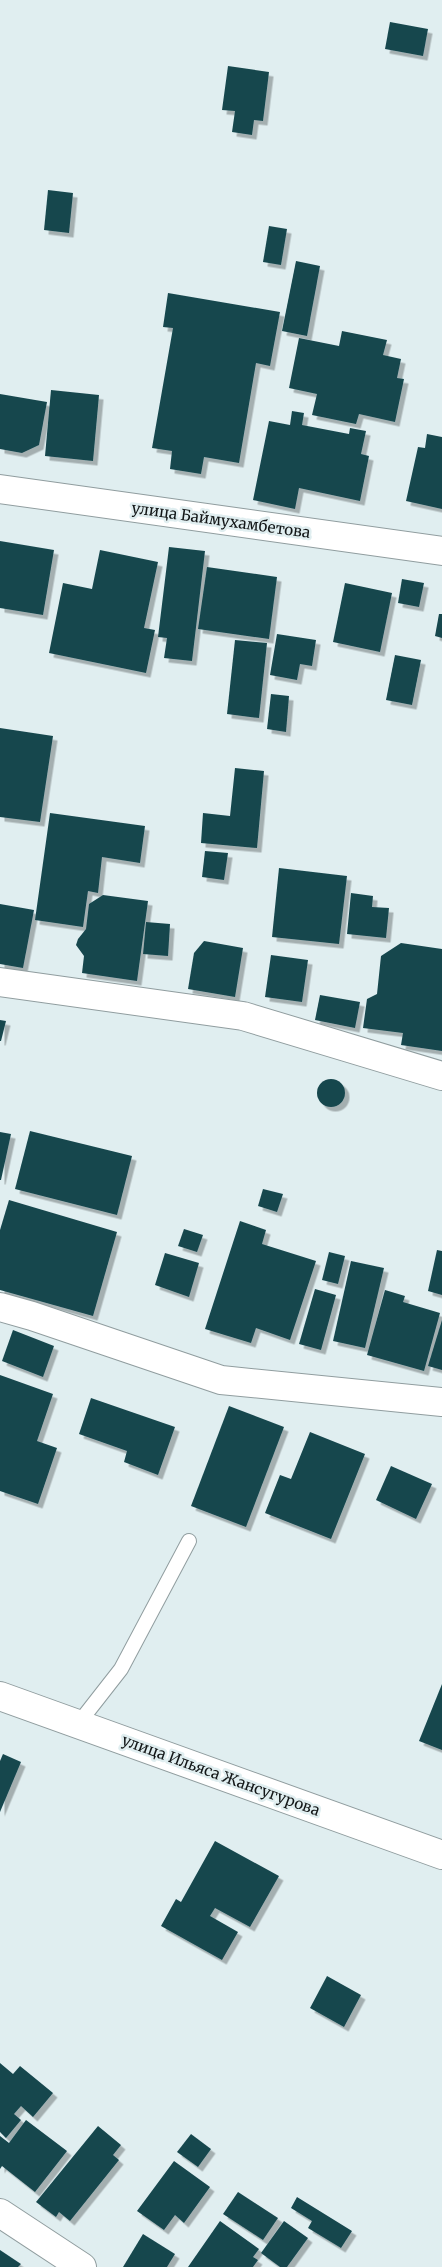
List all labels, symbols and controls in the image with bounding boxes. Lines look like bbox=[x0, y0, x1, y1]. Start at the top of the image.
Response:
street label: улица Баймухамбетова bbox=[130, 498, 312, 542]
street label: улица Ильяса Жансугурова bbox=[119, 1730, 323, 1820]

